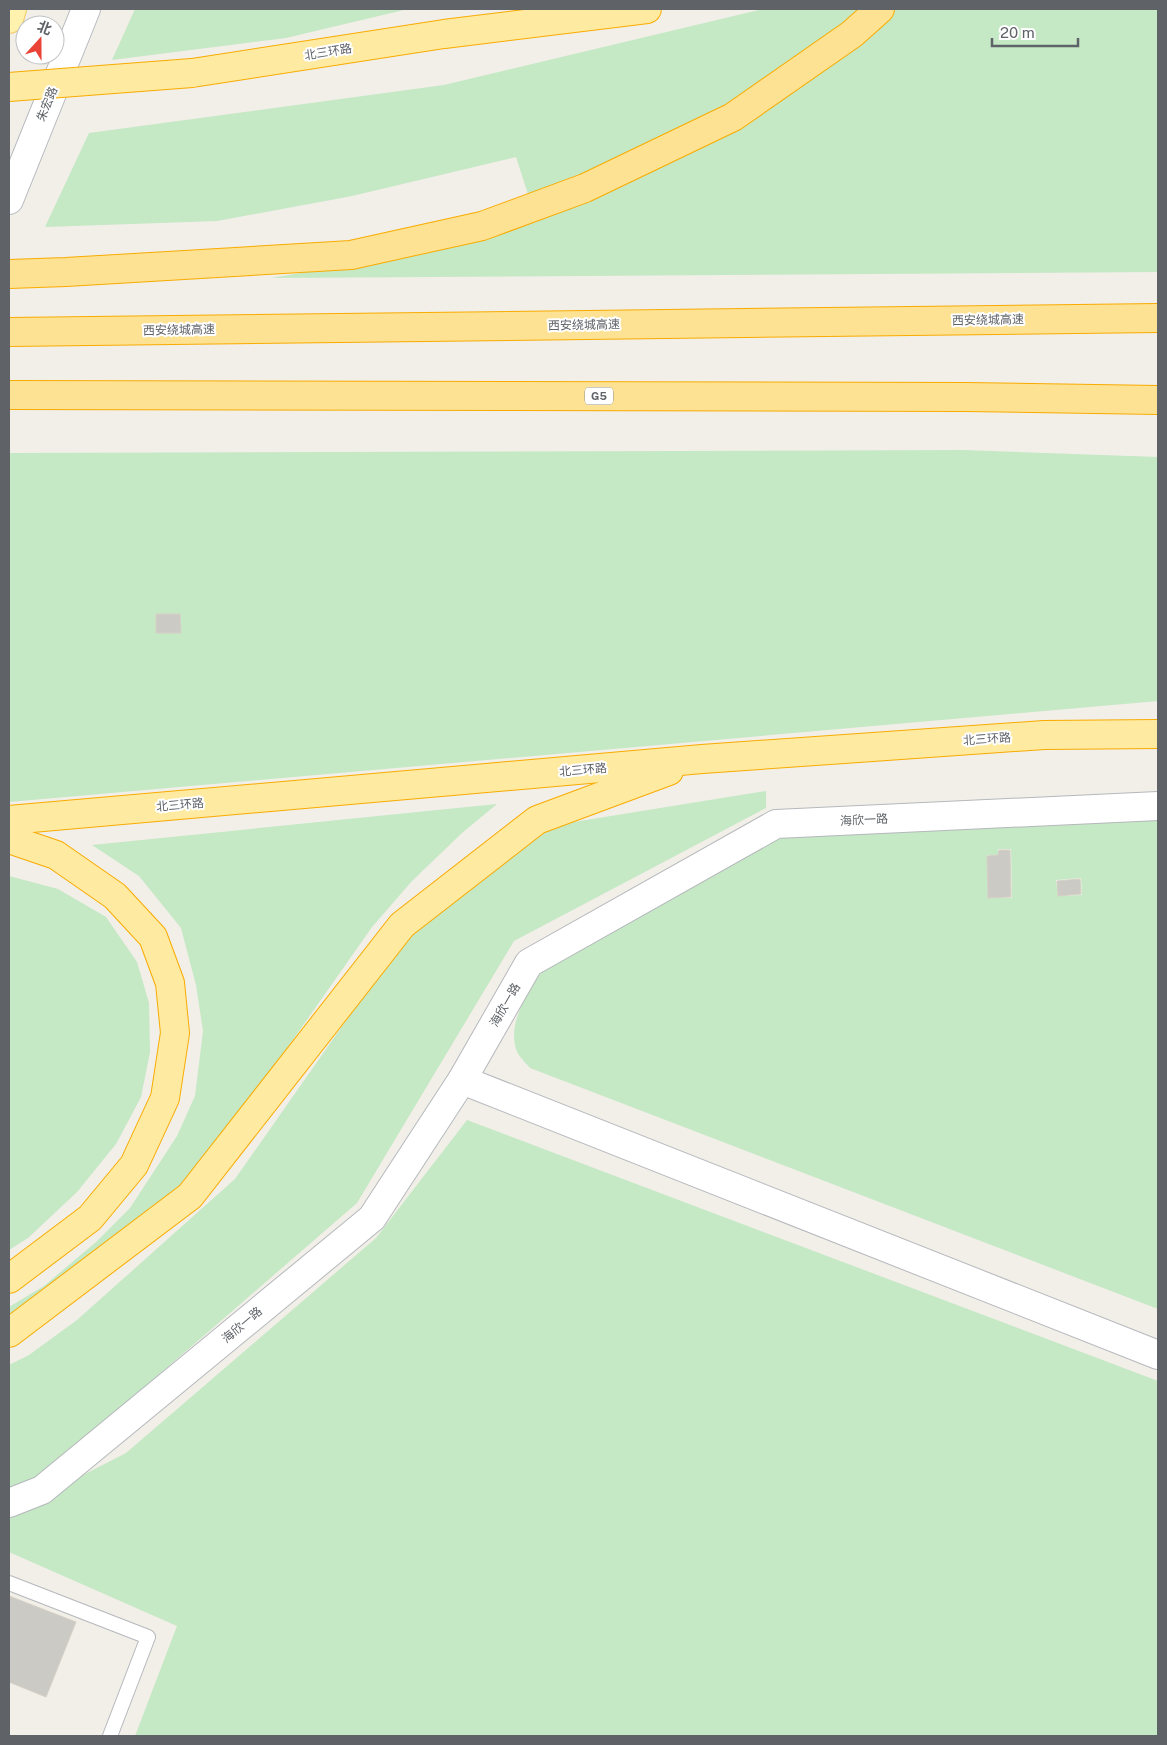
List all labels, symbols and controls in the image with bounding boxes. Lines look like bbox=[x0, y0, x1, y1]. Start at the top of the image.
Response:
north arrow bbox=[15, 15, 65, 65]
scale bar bbox=[992, 15, 1078, 47]
text: 北 bbox=[35, 18, 54, 38]
text: 20 m bbox=[1000, 24, 1035, 41]
street label: 北三环路 bbox=[303, 41, 353, 63]
street label: 朱宏路 bbox=[34, 85, 60, 123]
street label: 西安绕城高速 bbox=[952, 312, 1024, 328]
street label: 西安绕城高速 bbox=[548, 317, 620, 333]
street label: 西安绕城高速 bbox=[143, 322, 215, 338]
road number: G5 bbox=[585, 388, 613, 404]
street label: 北三环路 bbox=[963, 730, 1011, 748]
street label: 北三环路 bbox=[558, 761, 608, 779]
street label: 北三环路 bbox=[155, 796, 205, 814]
street label: 海欣一路 bbox=[840, 812, 888, 828]
street label: 海欣一路 bbox=[487, 981, 523, 1029]
street label: 海欣一路 bbox=[219, 1304, 265, 1346]

